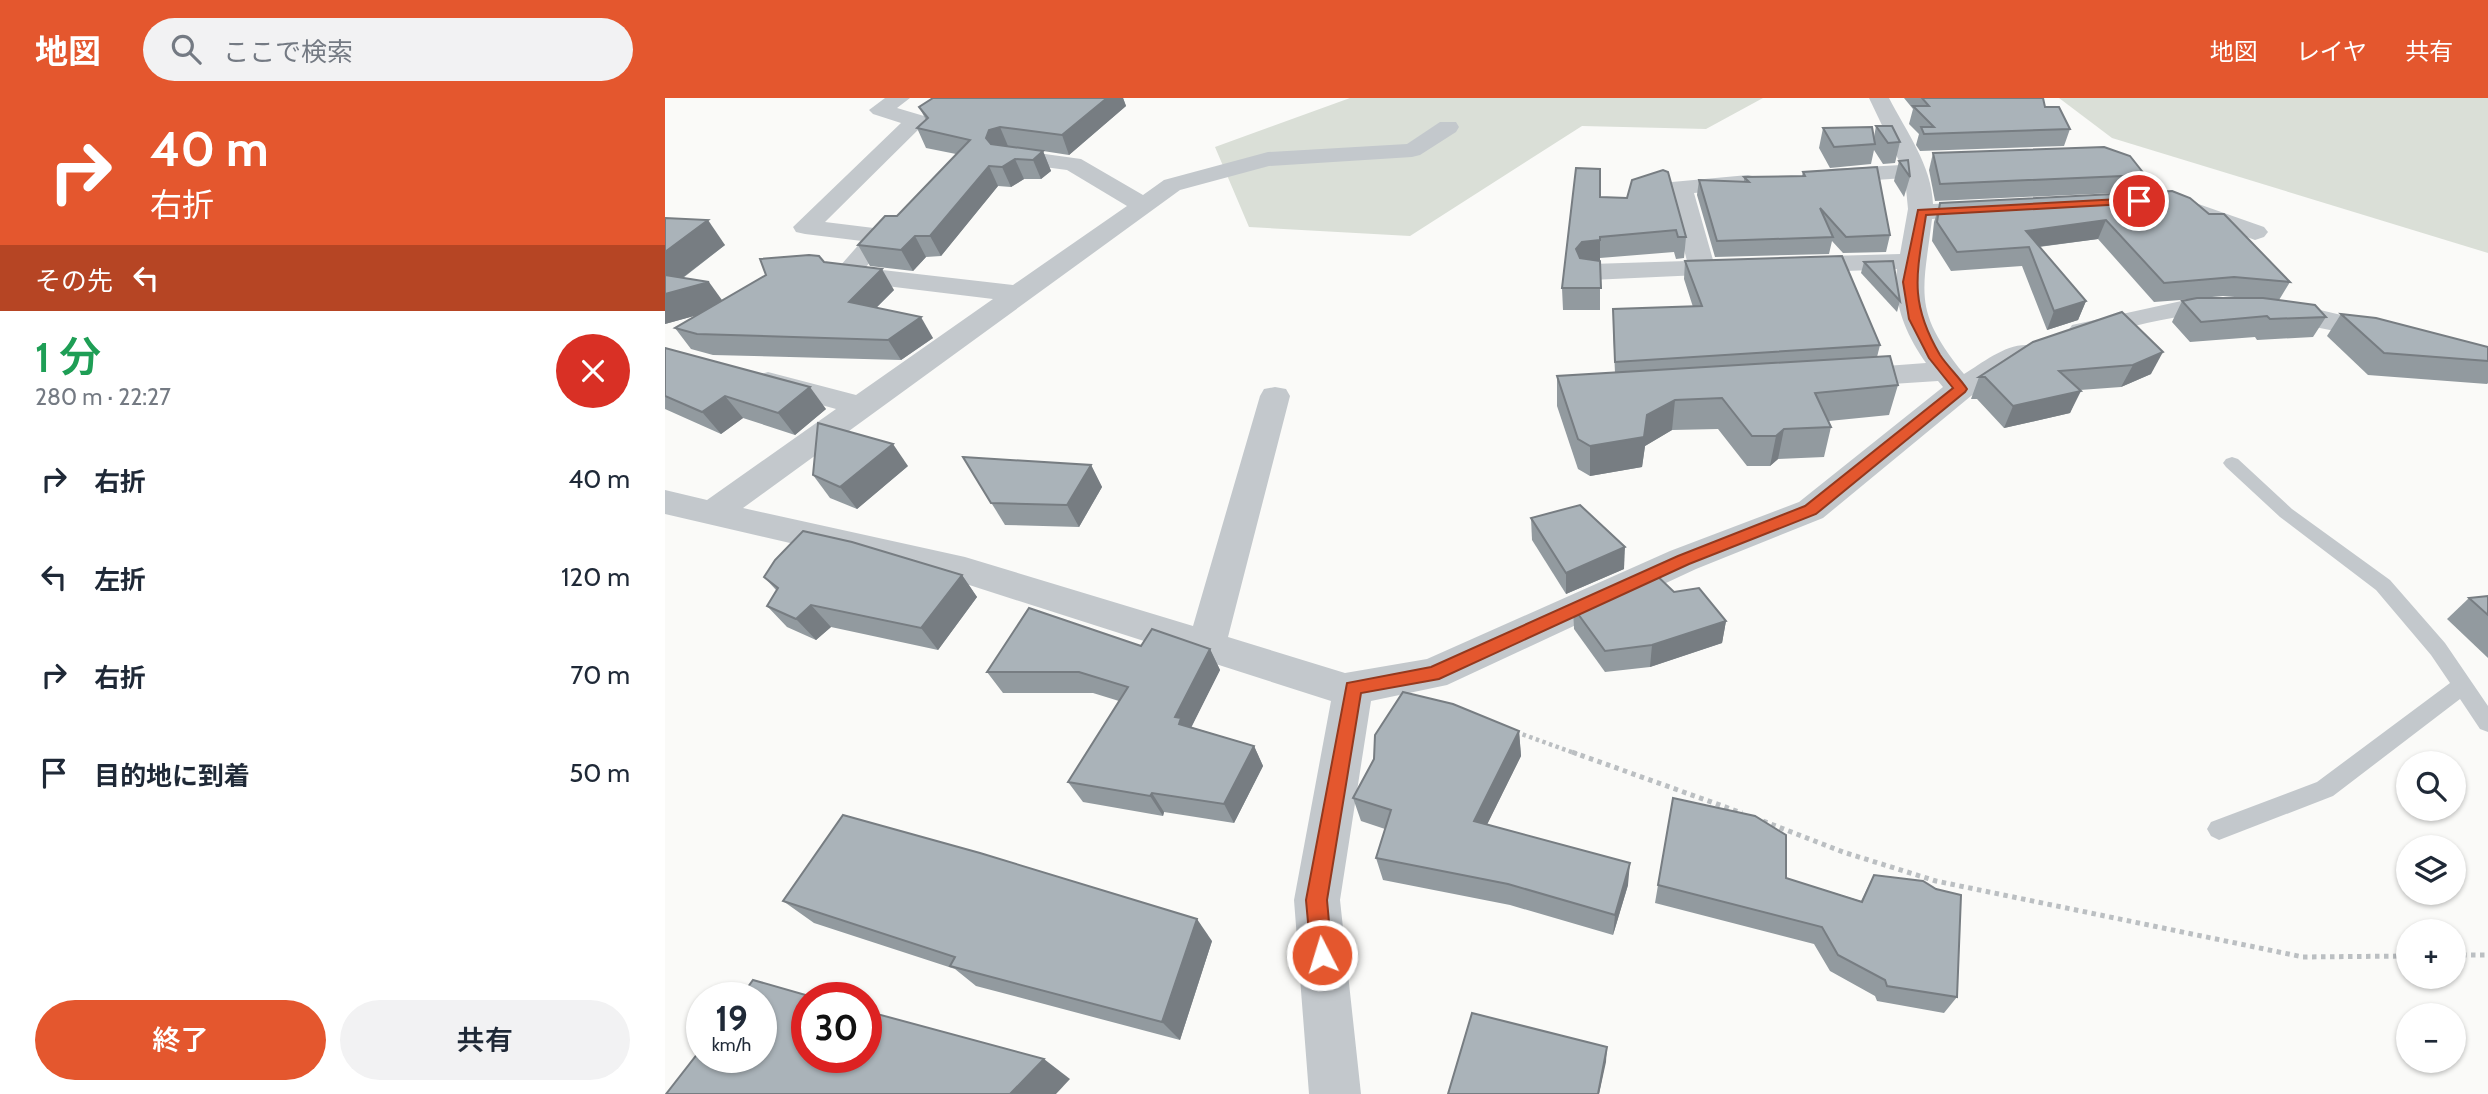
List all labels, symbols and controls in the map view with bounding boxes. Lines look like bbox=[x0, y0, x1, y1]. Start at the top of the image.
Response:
search box bbox=[143, 18, 633, 81]
icon: search bbox=[167, 30, 205, 68]
text: 地図 bbox=[35, 31, 101, 71]
text: ここで検索 bbox=[223, 36, 353, 68]
text: 地図 bbox=[2210, 37, 2258, 66]
text: レイヤ bbox=[2296, 37, 2367, 66]
text: 共有 bbox=[2405, 37, 2453, 66]
text: 40 m bbox=[150, 119, 269, 178]
icon: right bbox=[35, 126, 126, 217]
pin bbox=[2109, 171, 2169, 231]
icon: arrive bbox=[2120, 182, 2158, 220]
text: 右折 bbox=[150, 185, 214, 224]
icon: left bbox=[127, 259, 165, 297]
text: その先 bbox=[35, 265, 113, 297]
text: 1 分 bbox=[35, 331, 101, 383]
button: close bbox=[556, 334, 630, 408]
text: 280 m · 22:27 bbox=[35, 383, 171, 411]
icon: right bbox=[35, 460, 73, 498]
text: 40 m bbox=[568, 463, 630, 495]
text: 右折 bbox=[94, 466, 146, 498]
icon: left bbox=[35, 558, 73, 596]
text: 120 m bbox=[561, 561, 630, 593]
text: 左折 bbox=[94, 564, 146, 596]
icon: right bbox=[35, 656, 73, 694]
text: 70 m bbox=[570, 659, 630, 691]
text: 右折 bbox=[94, 662, 146, 694]
map controls bbox=[2396, 751, 2466, 1073]
button: search bbox=[2396, 751, 2466, 821]
icon: arrive bbox=[35, 754, 73, 792]
text: 50 m bbox=[569, 757, 630, 789]
text: 目的地に到着 bbox=[94, 760, 250, 792]
button: layers bbox=[2396, 835, 2466, 905]
position arrow bbox=[1285, 918, 1359, 992]
button: + bbox=[2396, 919, 2466, 989]
speed limit sign: 30 bbox=[791, 982, 882, 1073]
text: 19 bbox=[715, 997, 748, 1040]
button: 終了 bbox=[35, 1000, 326, 1080]
button: 共有 bbox=[340, 1000, 630, 1080]
button: − bbox=[2396, 1003, 2466, 1073]
text: km/h bbox=[712, 1034, 751, 1056]

